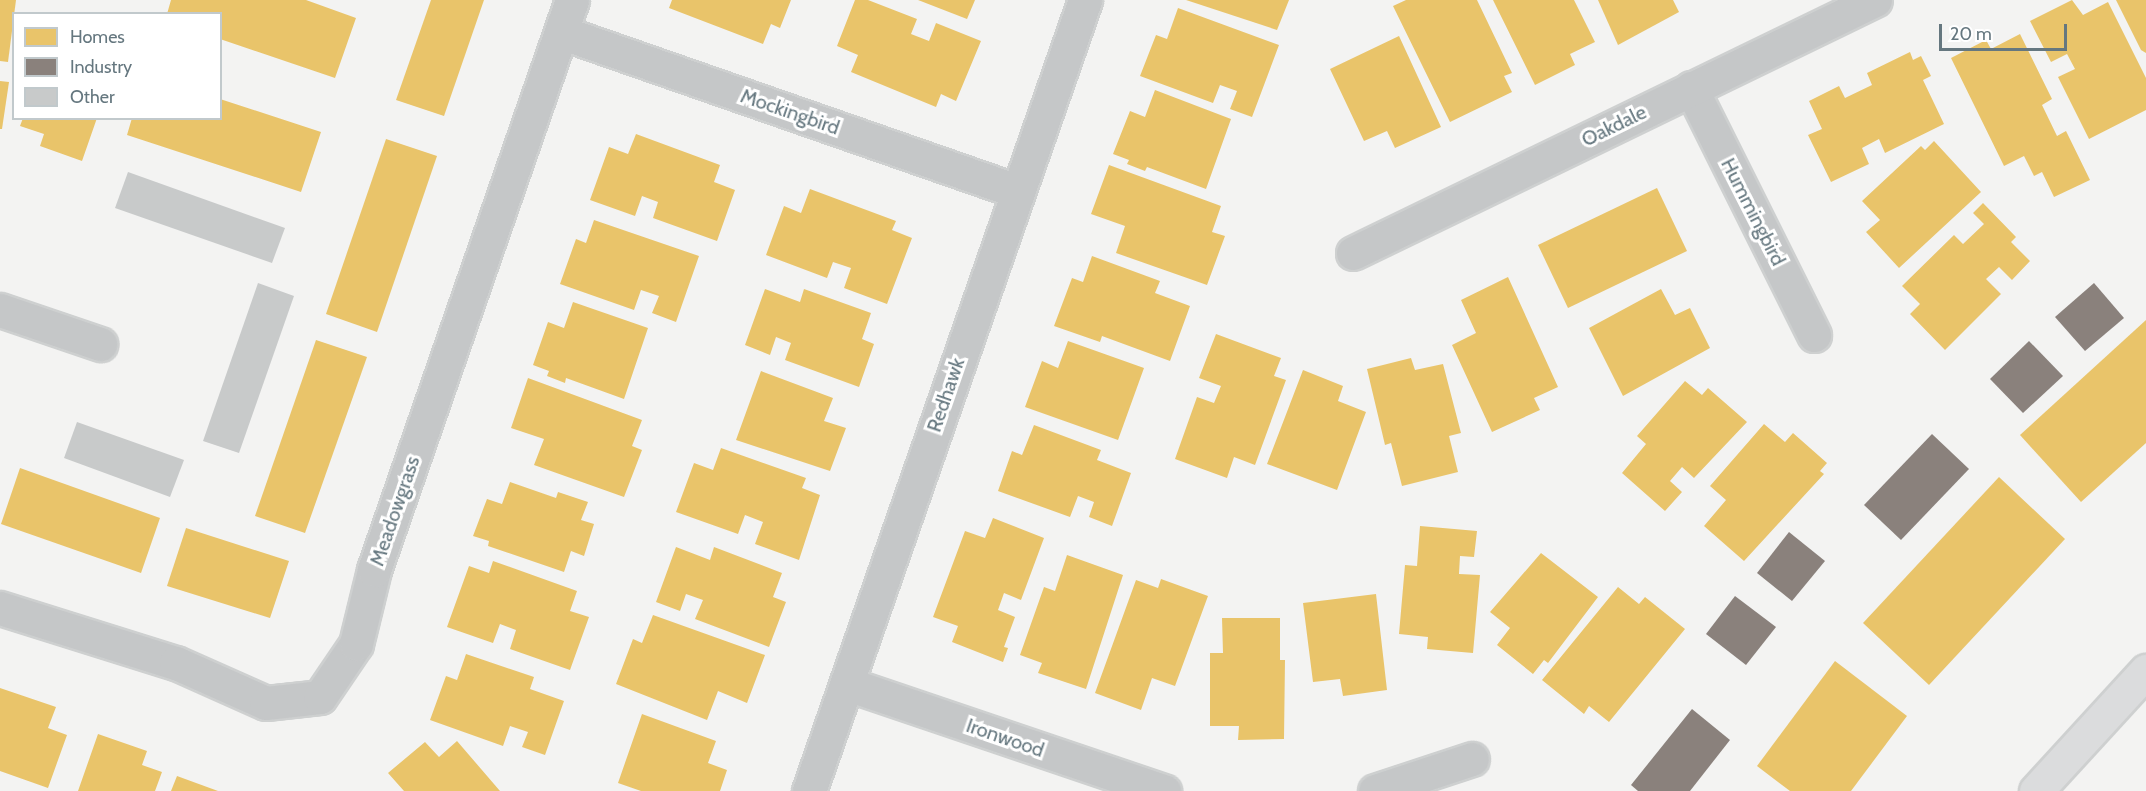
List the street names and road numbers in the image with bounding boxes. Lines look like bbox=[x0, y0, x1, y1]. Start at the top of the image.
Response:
street label: Mockingbird bbox=[737, 84, 843, 140]
street label: Oakdale bbox=[1578, 100, 1650, 152]
street label: Hummingbird bbox=[1716, 154, 1790, 270]
street label: Redhawk bbox=[922, 355, 970, 435]
street label: Meadowgrass bbox=[365, 453, 425, 569]
street label: Ironwood bbox=[963, 714, 1047, 762]

